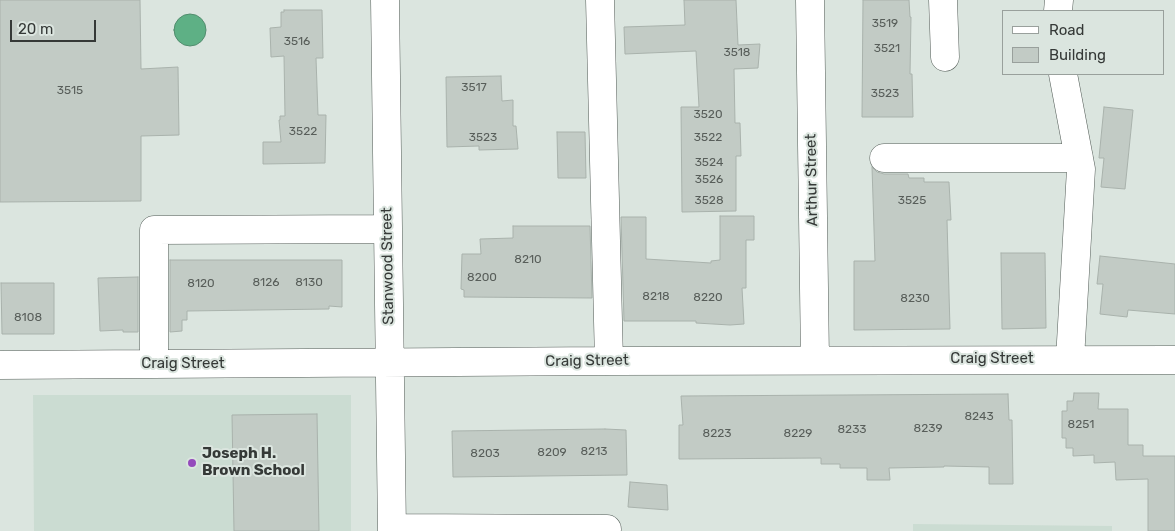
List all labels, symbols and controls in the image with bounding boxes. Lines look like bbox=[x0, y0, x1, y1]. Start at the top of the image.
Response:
scale bar bbox=[12, 10, 99, 42]
legend bbox=[1002, 10, 1165, 75]
house number: 3519 bbox=[872, 17, 898, 31]
text: 20 m bbox=[18, 20, 53, 38]
text: Road bbox=[1049, 21, 1085, 39]
house number: 3516 bbox=[284, 35, 310, 49]
house number: 3521 bbox=[874, 42, 900, 56]
house number: 3518 bbox=[724, 46, 750, 60]
text: Building bbox=[1049, 46, 1106, 64]
house number: 3517 bbox=[461, 81, 487, 95]
house number: 3515 bbox=[57, 84, 83, 98]
house number: 3523 bbox=[871, 87, 899, 101]
house number: 3520 bbox=[693, 108, 723, 122]
house number: 3522 bbox=[289, 125, 317, 139]
house number: 3523 bbox=[469, 131, 497, 145]
house number: 3522 bbox=[694, 131, 722, 145]
street label: Arthur Street bbox=[802, 134, 822, 226]
house number: 3524 bbox=[695, 156, 723, 170]
house number: 3526 bbox=[695, 173, 723, 187]
house number: 3528 bbox=[694, 194, 724, 208]
house number: 3525 bbox=[898, 194, 926, 208]
street label: Stanwood Street bbox=[378, 207, 398, 325]
house number: 8210 bbox=[514, 253, 542, 267]
house number: 8200 bbox=[467, 271, 497, 285]
house number: 8126 bbox=[252, 276, 280, 290]
house number: 8130 bbox=[295, 276, 323, 290]
house number: 8120 bbox=[187, 277, 215, 291]
house number: 8218 bbox=[642, 290, 670, 304]
house number: 8220 bbox=[693, 291, 723, 305]
house number: 8230 bbox=[900, 292, 930, 306]
house number: 8108 bbox=[14, 311, 42, 325]
street label: Craig Street bbox=[950, 350, 1034, 368]
street label: Craig Street bbox=[545, 351, 629, 371]
street label: Craig Street bbox=[141, 355, 225, 373]
house number: 8243 bbox=[964, 410, 994, 424]
house number: 8251 bbox=[1068, 418, 1094, 432]
house number: 8239 bbox=[913, 422, 943, 436]
house number: 8233 bbox=[837, 423, 867, 437]
house number: 8223 bbox=[703, 427, 731, 441]
house number: 8229 bbox=[784, 427, 812, 441]
place label: Joseph H. Brown School bbox=[202, 445, 305, 480]
house number: 8213 bbox=[580, 445, 608, 459]
house number: 8209 bbox=[537, 446, 567, 460]
house number: 8203 bbox=[470, 447, 500, 461]
marker: Joseph H. Brown School bbox=[186, 457, 198, 469]

